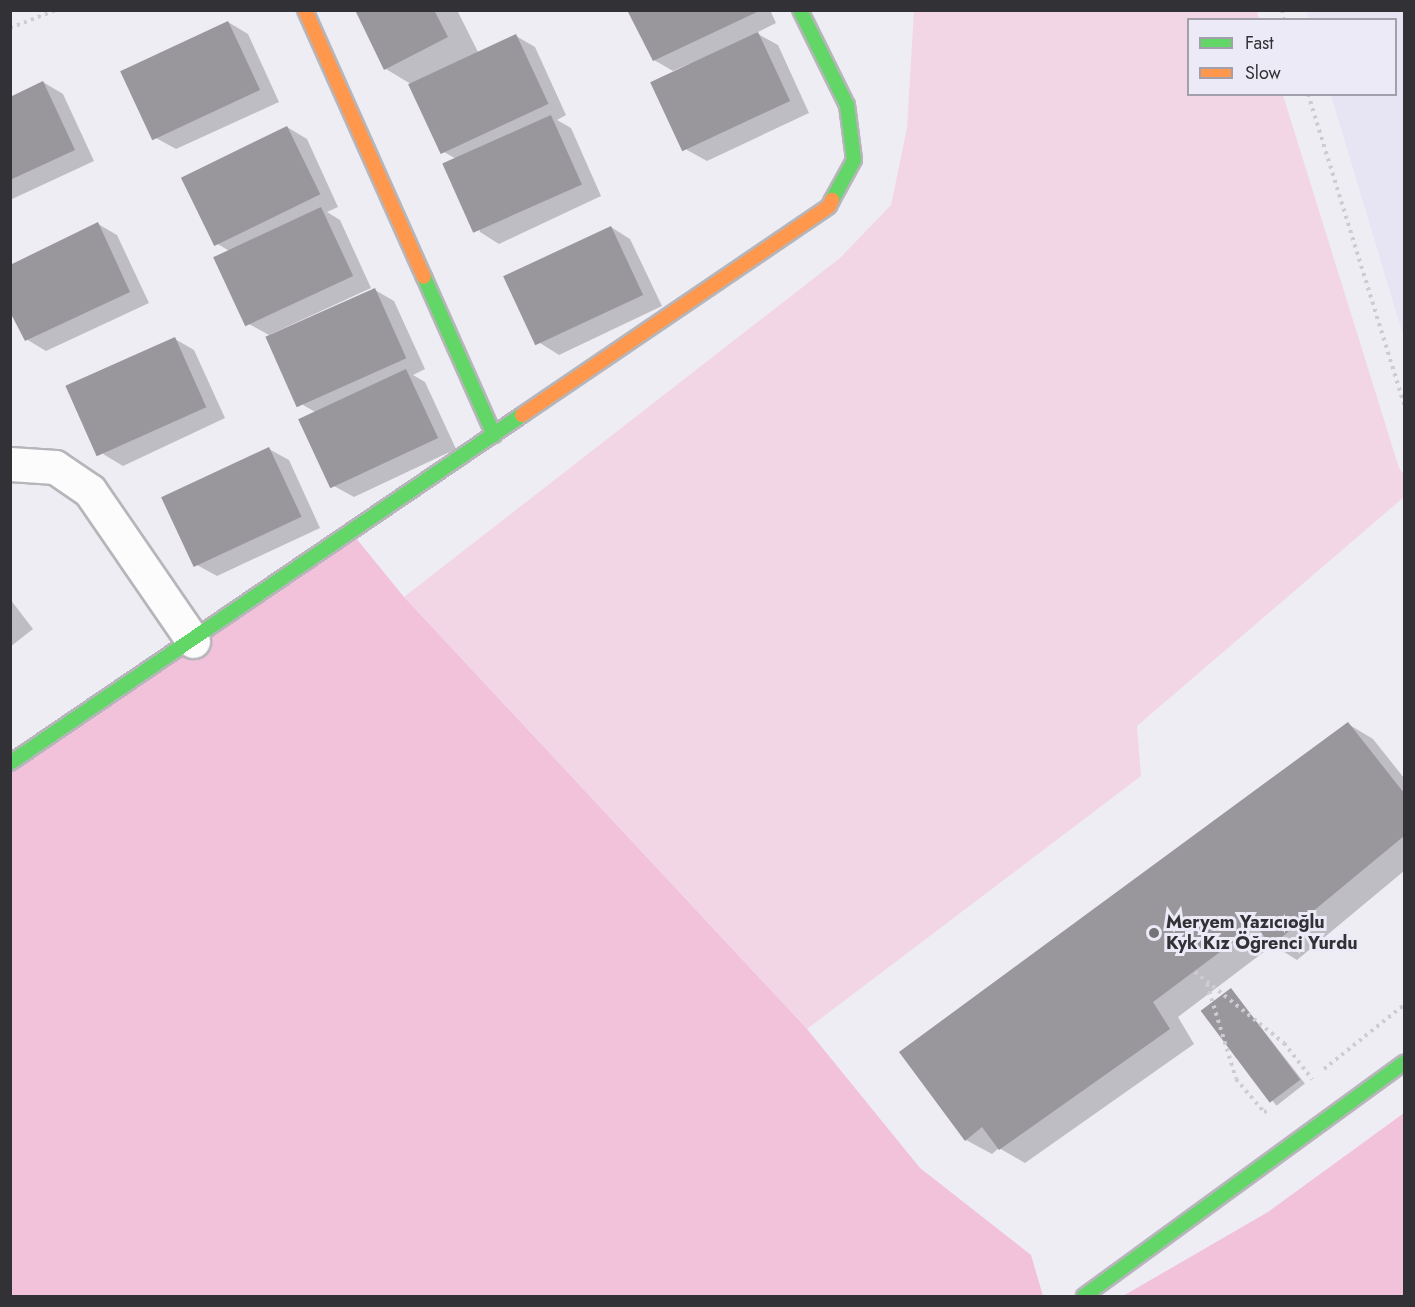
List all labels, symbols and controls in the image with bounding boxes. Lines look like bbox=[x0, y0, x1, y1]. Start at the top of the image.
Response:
legend bbox=[1187, 18, 1397, 96]
text: Fast bbox=[1245, 30, 1274, 56]
text: Slow bbox=[1245, 60, 1281, 86]
place label: Meryem Yazıcıoğlu Kyk Kız Öğrenci Yurdu bbox=[1166, 912, 1358, 954]
marker: Meryem Yazıcıoğlu Kyk Kız Öğrenci Yurdu bbox=[1147, 926, 1161, 940]

